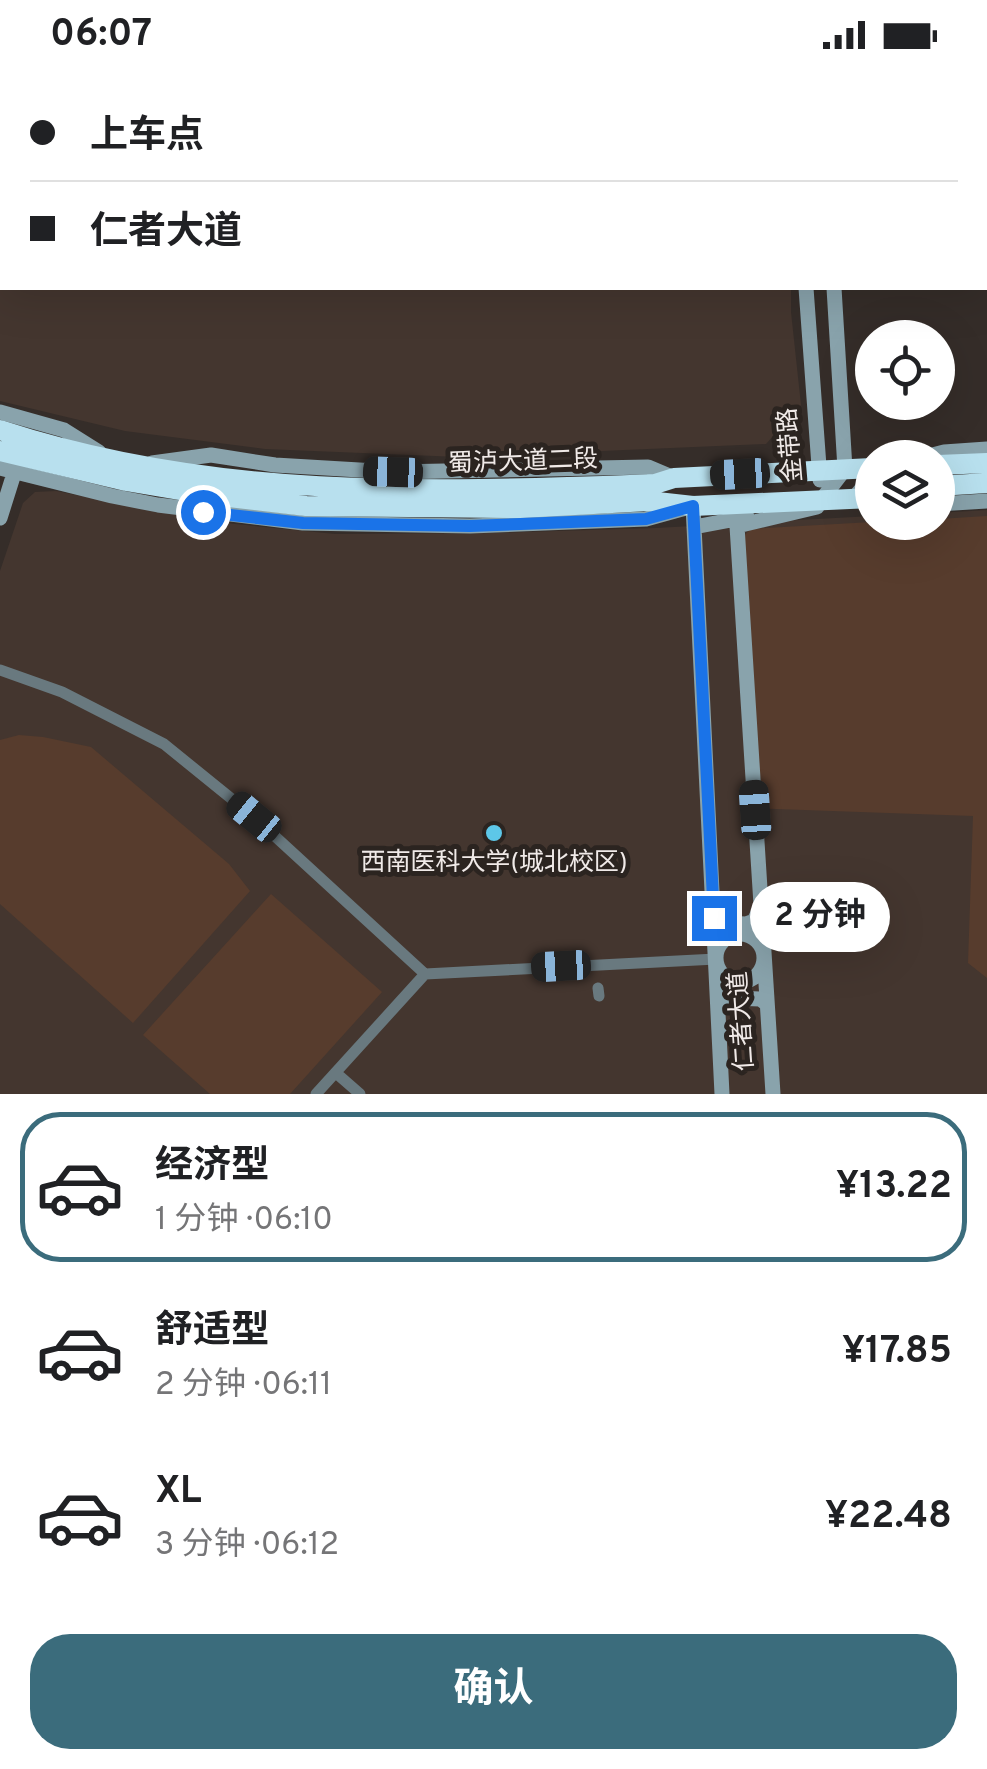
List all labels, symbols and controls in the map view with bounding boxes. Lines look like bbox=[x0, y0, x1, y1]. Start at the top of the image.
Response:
text: 06:07 bbox=[50, 11, 152, 60]
text: 上车点 bbox=[90, 113, 204, 162]
text: 仁者大道 bbox=[90, 209, 242, 258]
map controls bbox=[855, 320, 955, 540]
button: locate bbox=[855, 320, 955, 420]
street label: 金带路 bbox=[773, 406, 811, 484]
button: layers bbox=[855, 440, 955, 540]
street label: 蜀泸大道二段 bbox=[447, 444, 599, 482]
car bbox=[362, 456, 424, 488]
car bbox=[709, 457, 771, 491]
route start bbox=[181, 490, 226, 535]
car bbox=[738, 779, 772, 841]
car bbox=[221, 786, 287, 848]
marker: 西南医科大学(城北校区) bbox=[483, 822, 505, 844]
place label: 西南医科大学(城北校区) bbox=[360, 848, 628, 880]
callout: 2 分钟 bbox=[749, 883, 889, 953]
route end bbox=[692, 896, 737, 941]
text: 2 分钟 bbox=[774, 897, 866, 937]
car bbox=[530, 949, 592, 983]
street label: 仁者大道 bbox=[724, 970, 762, 1072]
icon: car bbox=[35, 1142, 125, 1232]
text: 经济型 bbox=[155, 1143, 269, 1192]
text: ¥13.22 bbox=[836, 1163, 952, 1212]
text: 1 分钟 · 06:10 bbox=[155, 1201, 333, 1241]
icon: car bbox=[35, 1307, 125, 1397]
text: 舒适型 bbox=[155, 1308, 269, 1357]
text: ¥17.85 bbox=[842, 1328, 952, 1377]
text: 2 分钟 · 06:11 bbox=[155, 1366, 332, 1406]
text: XL bbox=[155, 1468, 202, 1517]
icon: car bbox=[35, 1472, 125, 1562]
text: ¥22.48 bbox=[825, 1493, 952, 1542]
text: 3 分钟 · 06:12 bbox=[155, 1526, 339, 1566]
button: 确认 bbox=[30, 1634, 957, 1749]

